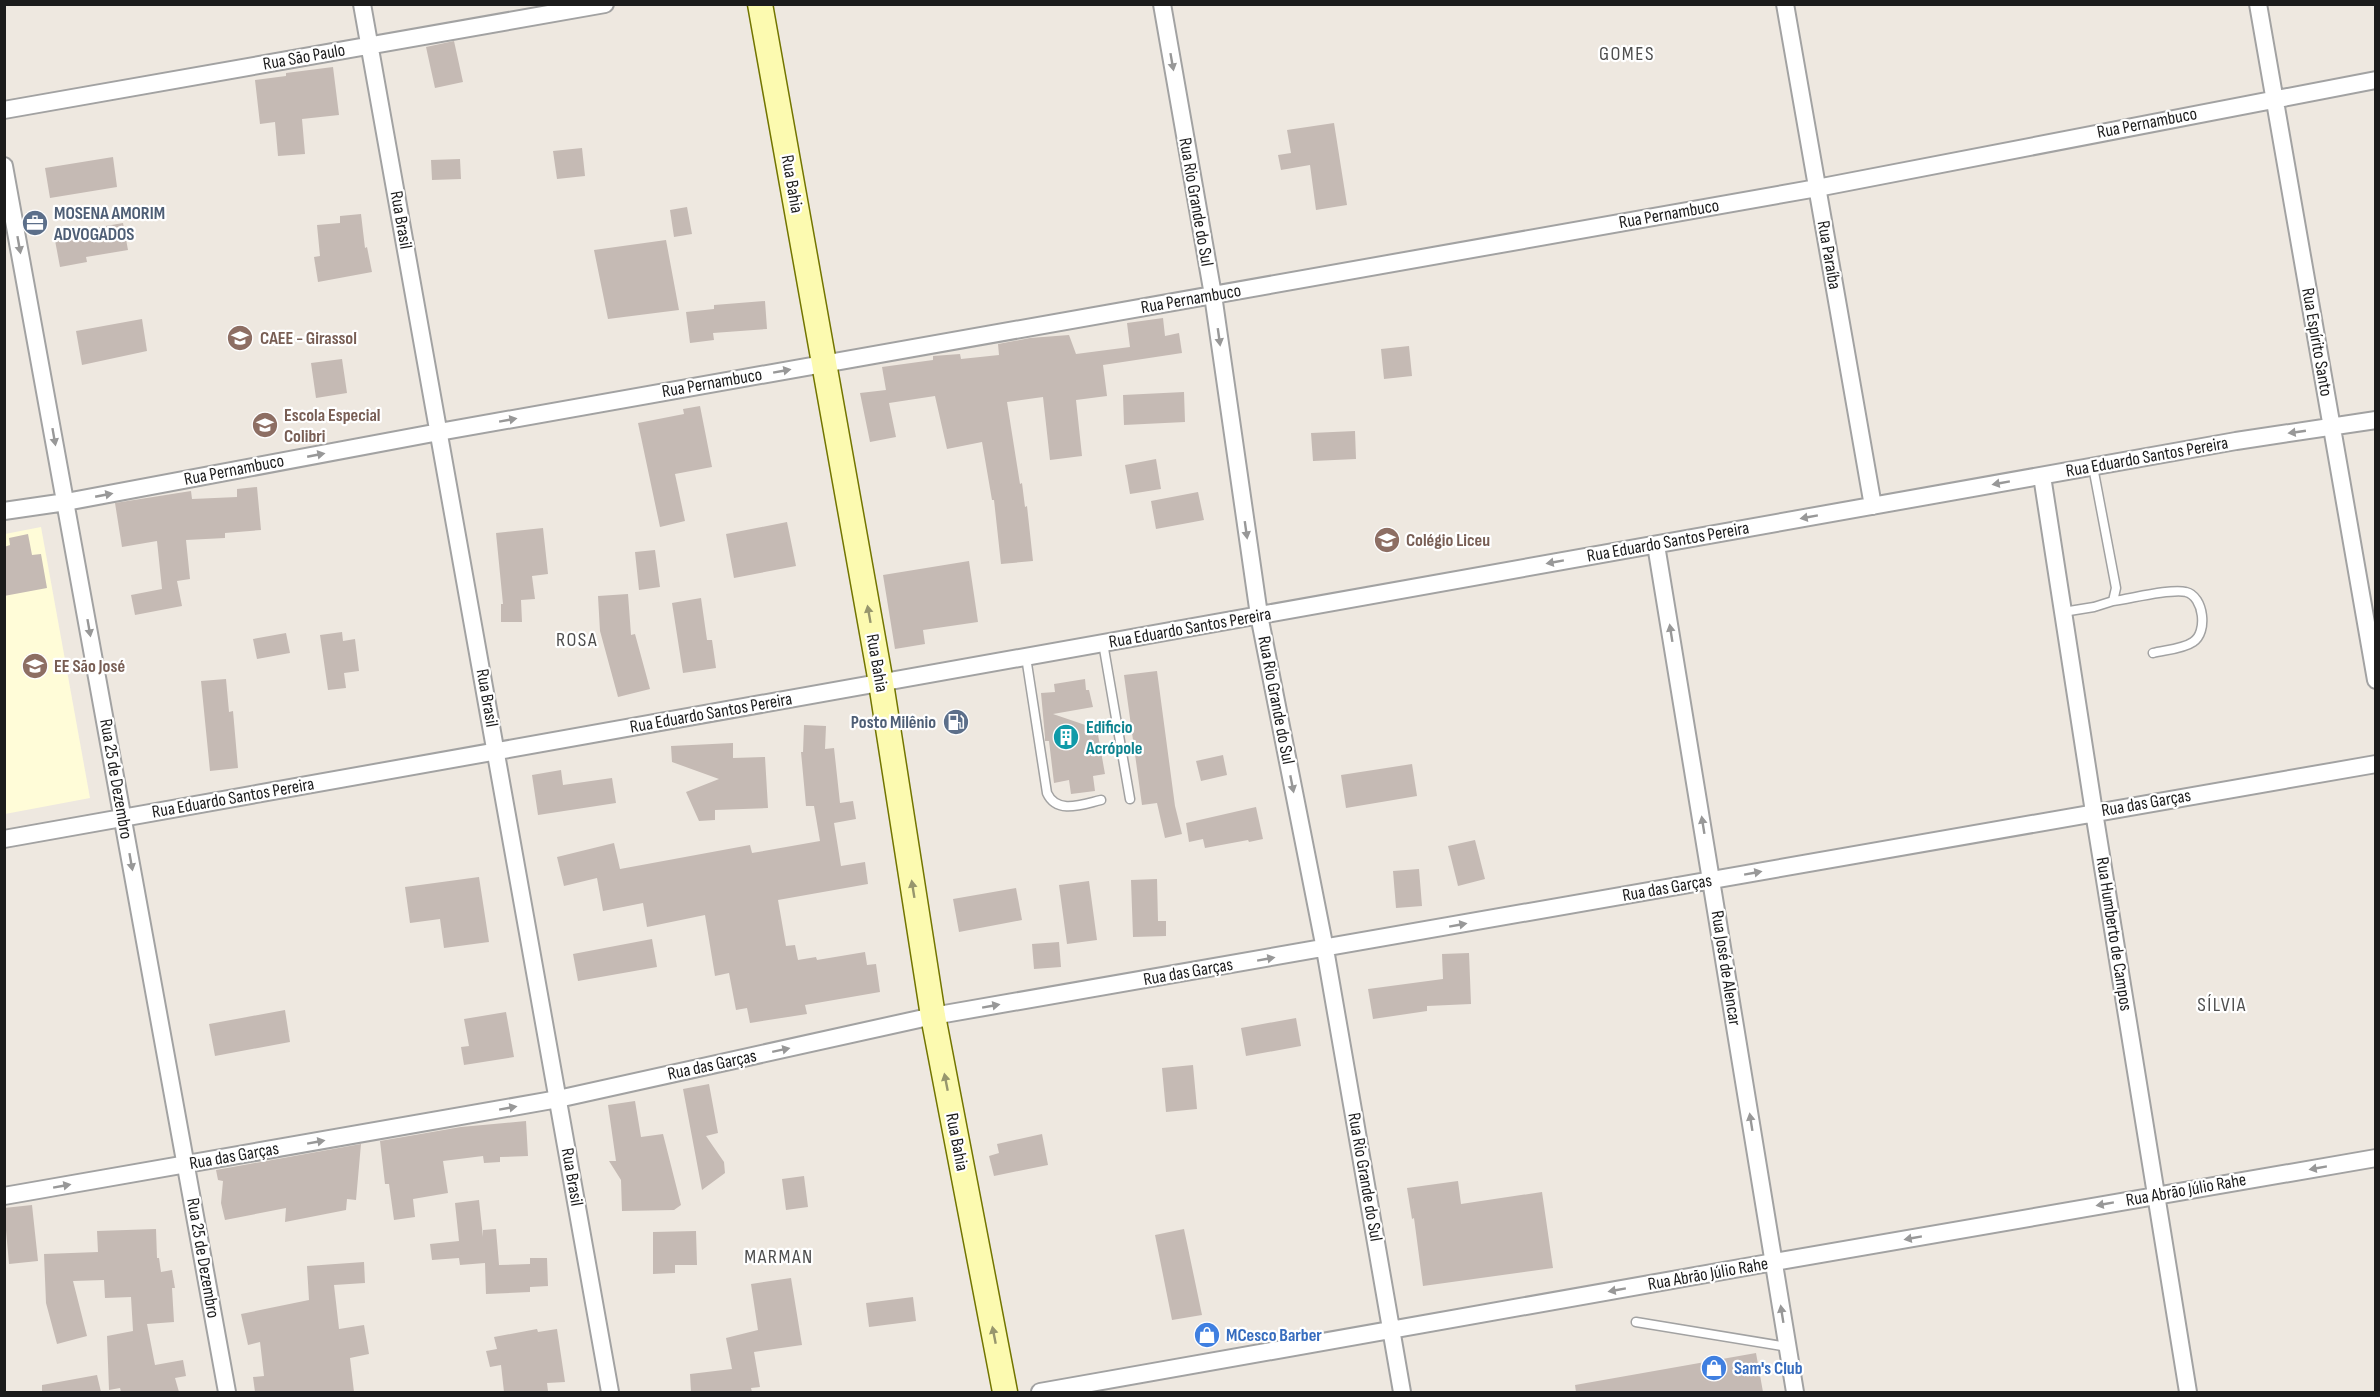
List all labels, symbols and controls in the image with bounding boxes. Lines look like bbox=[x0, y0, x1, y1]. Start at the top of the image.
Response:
street label: Rua São Paulo bbox=[261, 39, 347, 75]
district label: GOMES bbox=[1599, 42, 1655, 66]
one-way arrow bbox=[1168, 53, 1177, 72]
street label: Rua Pernambuco bbox=[2095, 103, 2199, 143]
street label: Rua Rio Grande do Sul bbox=[1174, 136, 1218, 268]
street label: Rua Bahia bbox=[777, 153, 807, 215]
street label: Rua Brasil bbox=[386, 189, 416, 251]
street label: Rua Pernambuco bbox=[1617, 195, 1721, 233]
place label: MOSENA AMORIM ADVOGADOS bbox=[53, 203, 165, 245]
office icon: MOSENA AMORIM ADVOGADOS bbox=[20, 208, 50, 238]
street label: Rua Paraíba bbox=[1813, 219, 1845, 291]
one-way arrow bbox=[15, 235, 24, 254]
street label: Rua Pernambuco bbox=[1139, 280, 1243, 318]
street label: Rua Espírito Santo bbox=[2297, 286, 2337, 398]
school or university icon: CAEE - Girassol bbox=[225, 323, 255, 353]
place label: CAEE - Girassol bbox=[260, 328, 357, 349]
one-way arrow bbox=[1214, 328, 1223, 347]
street label: Rua Pernambuco bbox=[660, 364, 764, 402]
one-way arrow bbox=[773, 366, 792, 375]
place label: Escola Especial Colibri bbox=[284, 405, 380, 447]
school or university icon: Escola Especial Colibri bbox=[250, 410, 280, 440]
one-way arrow bbox=[498, 415, 517, 424]
one-way arrow bbox=[50, 427, 59, 446]
one-way arrow bbox=[2287, 428, 2306, 437]
street label: Rua Eduardo Santos Pereira bbox=[2064, 432, 2230, 482]
street label: Rua Pernambuco bbox=[182, 450, 286, 490]
one-way arrow bbox=[307, 450, 326, 459]
one-way arrow bbox=[1992, 479, 2011, 488]
one-way arrow bbox=[94, 490, 113, 499]
one-way arrow bbox=[1800, 513, 1819, 522]
street label: Rua Eduardo Santos Pereira bbox=[1585, 517, 1751, 567]
one-way arrow bbox=[1242, 521, 1251, 540]
school or university icon: Colégio Liceu bbox=[1372, 525, 1402, 555]
place label: Colégio Liceu bbox=[1406, 530, 1490, 551]
one-way arrow bbox=[1546, 558, 1565, 567]
street label: Rua Eduardo Santos Pereira bbox=[1107, 603, 1273, 653]
one-way arrow bbox=[864, 604, 873, 623]
one-way arrow bbox=[85, 619, 94, 638]
one-way arrow bbox=[1666, 623, 1675, 642]
district label: ROSA bbox=[556, 628, 598, 652]
street label: Rua Bahia bbox=[862, 632, 892, 694]
street label: Rua Rio Grande do Sul bbox=[1253, 634, 1299, 766]
school or university icon: EE São José bbox=[20, 651, 50, 681]
place label: EE São José bbox=[54, 656, 125, 677]
street label: Rua Brasil bbox=[472, 667, 502, 729]
street label: Rua Eduardo Santos Pereira bbox=[628, 688, 794, 738]
fuel station icon: Posto Milênio bbox=[941, 707, 971, 737]
place label: Posto Milênio bbox=[851, 712, 936, 733]
street label: Rua 25 de Dezembro bbox=[95, 717, 137, 841]
place label: Edificio Acrópole bbox=[1085, 717, 1142, 759]
building icon: Edificio Acrópole bbox=[1051, 722, 1081, 752]
street label: Rua Eduardo Santos Pereira bbox=[150, 773, 316, 823]
one-way arrow bbox=[1288, 775, 1297, 794]
street label: Rua das Garças bbox=[2100, 785, 2192, 821]
one-way arrow bbox=[1698, 816, 1707, 835]
one-way arrow bbox=[127, 852, 136, 871]
street label: Rua Humberto de Campos bbox=[2091, 856, 2137, 1012]
one-way arrow bbox=[1744, 868, 1763, 877]
street label: Rua das Garças bbox=[1621, 870, 1713, 906]
one-way arrow bbox=[909, 880, 918, 899]
street label: Rua José de Alencar bbox=[1707, 909, 1745, 1027]
one-way arrow bbox=[1448, 920, 1467, 929]
street label: Rua das Garças bbox=[1142, 954, 1234, 990]
one-way arrow bbox=[1256, 954, 1275, 963]
district label: SÍLVIA bbox=[2197, 993, 2247, 1017]
one-way arrow bbox=[981, 1001, 1000, 1010]
street label: Rua das Garças bbox=[666, 1045, 758, 1085]
one-way arrow bbox=[772, 1045, 791, 1054]
one-way arrow bbox=[941, 1072, 950, 1091]
one-way arrow bbox=[499, 1103, 518, 1112]
street label: Rua Bahia bbox=[941, 1111, 973, 1173]
street label: Rua Rio Grande do Sul bbox=[1343, 1111, 1387, 1243]
one-way arrow bbox=[1746, 1112, 1755, 1131]
one-way arrow bbox=[307, 1137, 326, 1146]
street label: Rua das Garças bbox=[188, 1138, 280, 1174]
street label: Rua Brasil bbox=[557, 1146, 587, 1208]
one-way arrow bbox=[2308, 1164, 2327, 1173]
street label: Rua Abrão Júlio Rahe bbox=[2124, 1169, 2248, 1211]
one-way arrow bbox=[53, 1181, 72, 1190]
street label: Rua 25 de Dezembro bbox=[182, 1196, 224, 1320]
one-way arrow bbox=[2095, 1200, 2114, 1209]
one-way arrow bbox=[1903, 1234, 1922, 1243]
district label: MARMAN bbox=[744, 1245, 814, 1269]
street label: Rua Abrão Júlio Rahe bbox=[1646, 1253, 1770, 1295]
one-way arrow bbox=[1608, 1286, 1627, 1295]
one-way arrow bbox=[1778, 1304, 1787, 1323]
shop icon: MCesco Barber bbox=[1192, 1320, 1222, 1350]
one-way arrow bbox=[989, 1325, 998, 1344]
place label: MCesco Barber bbox=[1226, 1325, 1322, 1346]
shop icon: Sam's Club bbox=[1699, 1353, 1729, 1383]
place label: Sam's Club bbox=[1734, 1358, 1803, 1379]

